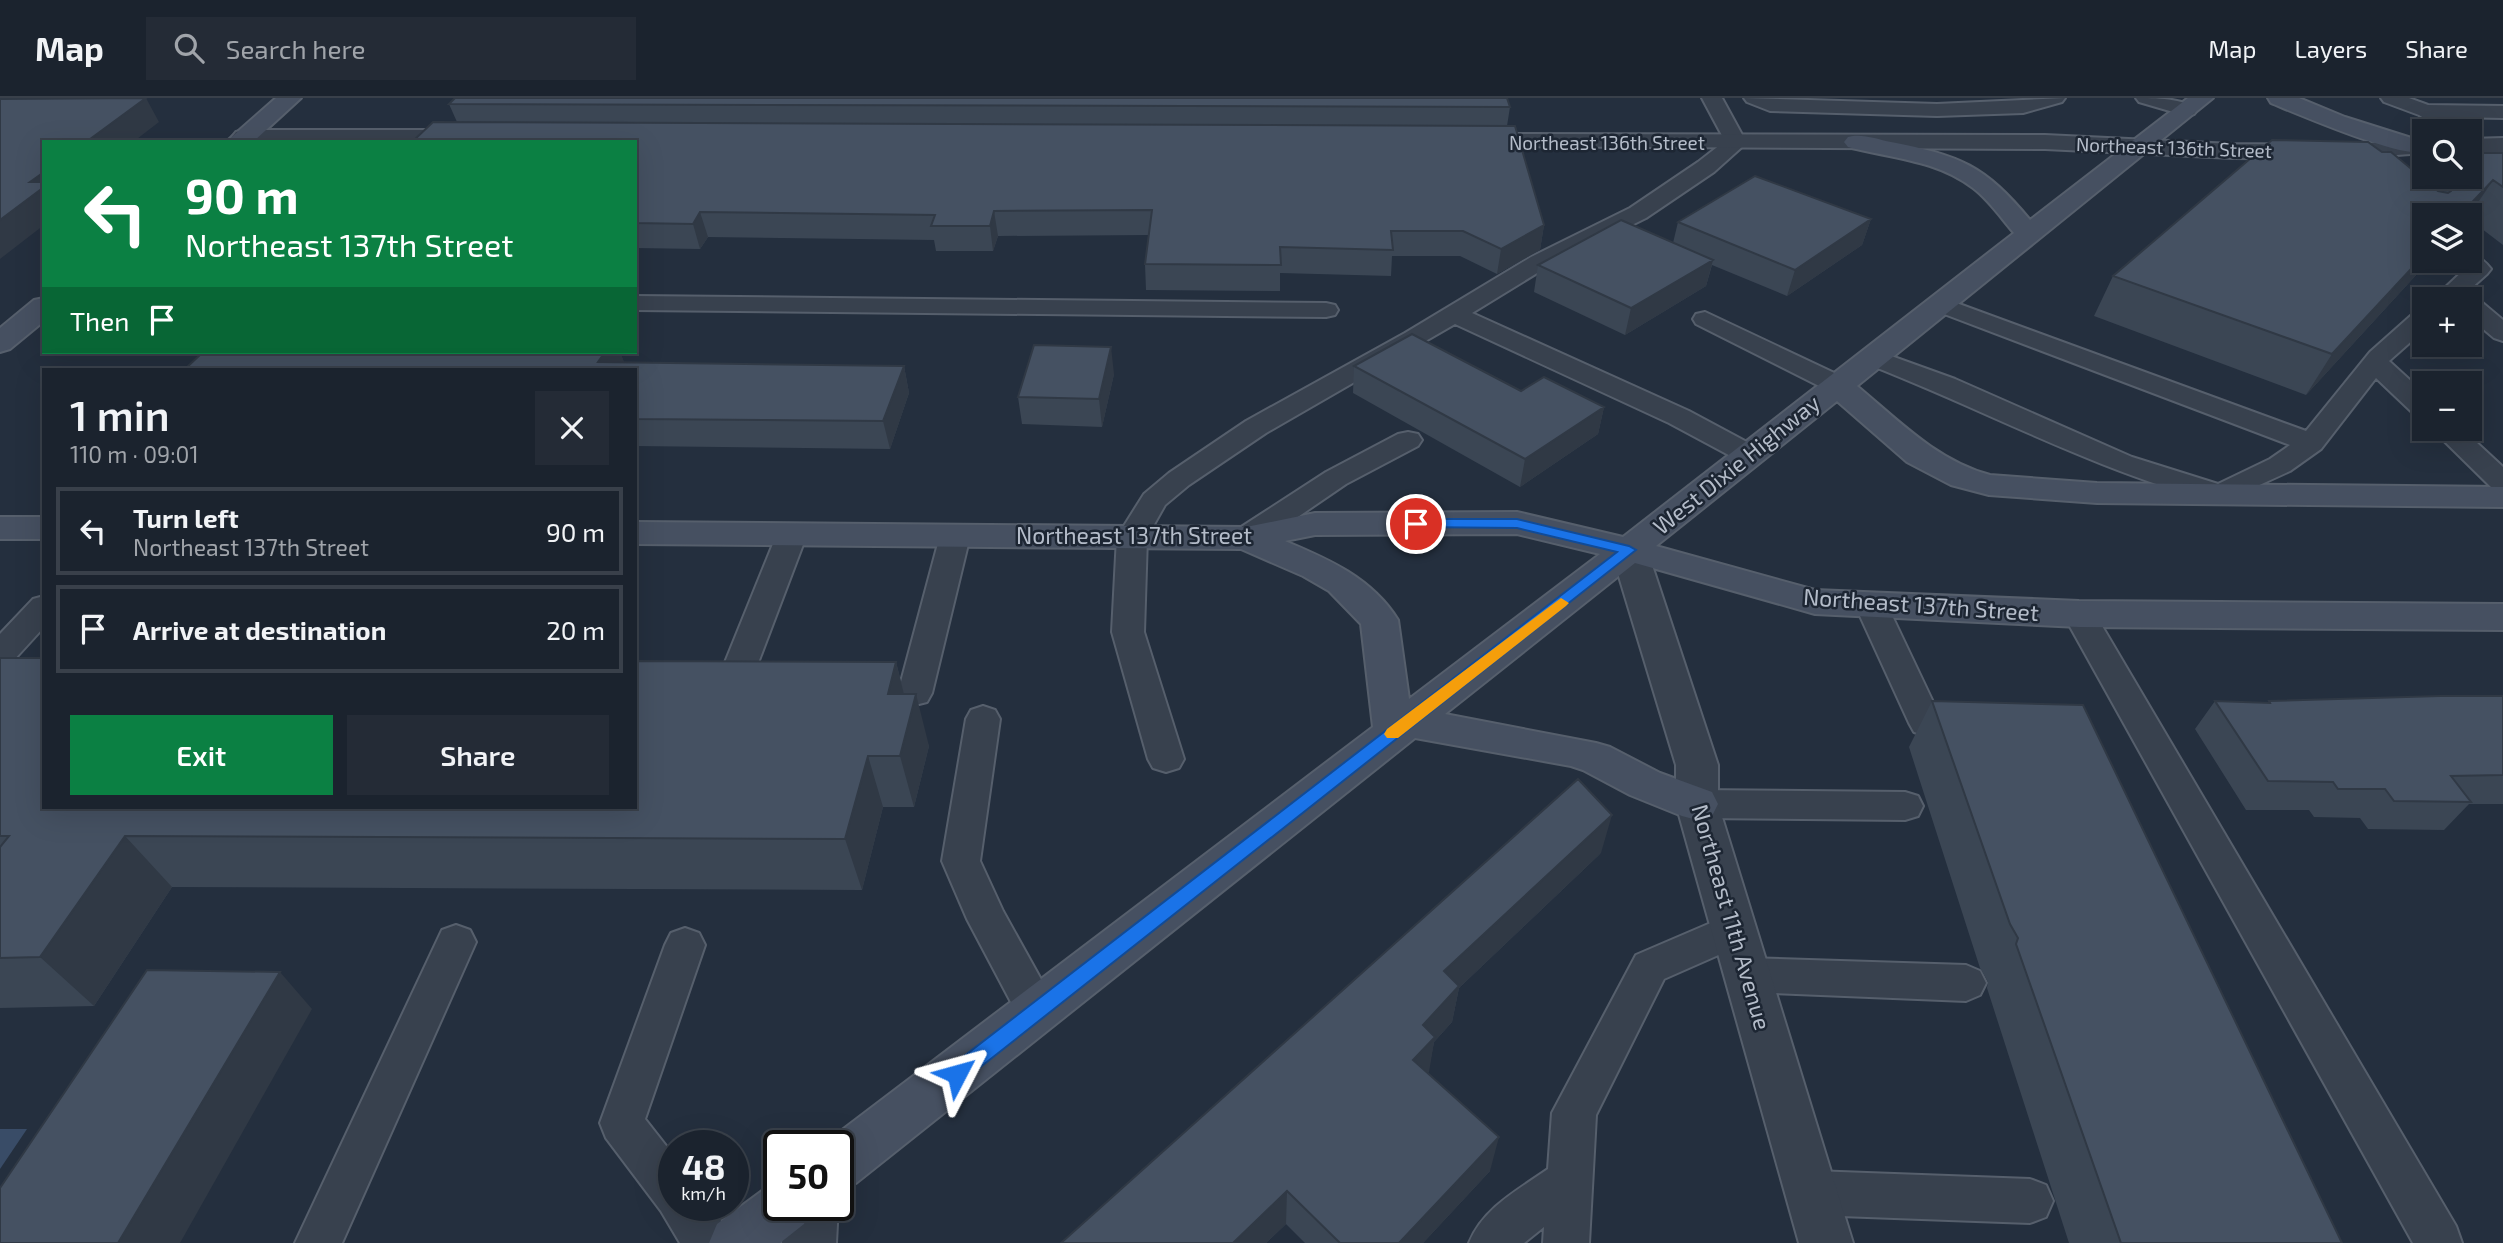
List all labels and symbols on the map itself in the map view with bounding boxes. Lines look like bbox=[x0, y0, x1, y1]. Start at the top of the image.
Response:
street label: Northeast 136th Street bbox=[1509, 131, 1705, 154]
street label: Northeast 136th Street bbox=[2076, 132, 2272, 162]
street label: West Dixie Highway bbox=[1647, 388, 1825, 540]
pin bbox=[1386, 494, 1446, 554]
street label: Northeast 137th Street bbox=[1016, 521, 1252, 549]
street label: Northeast 137th Street bbox=[1802, 582, 2040, 626]
street label: Northeast 11th Avenue bbox=[1686, 801, 1778, 1033]
position arrow bbox=[920, 1037, 994, 1111]
speed limit sign: 50 bbox=[763, 1130, 854, 1221]

